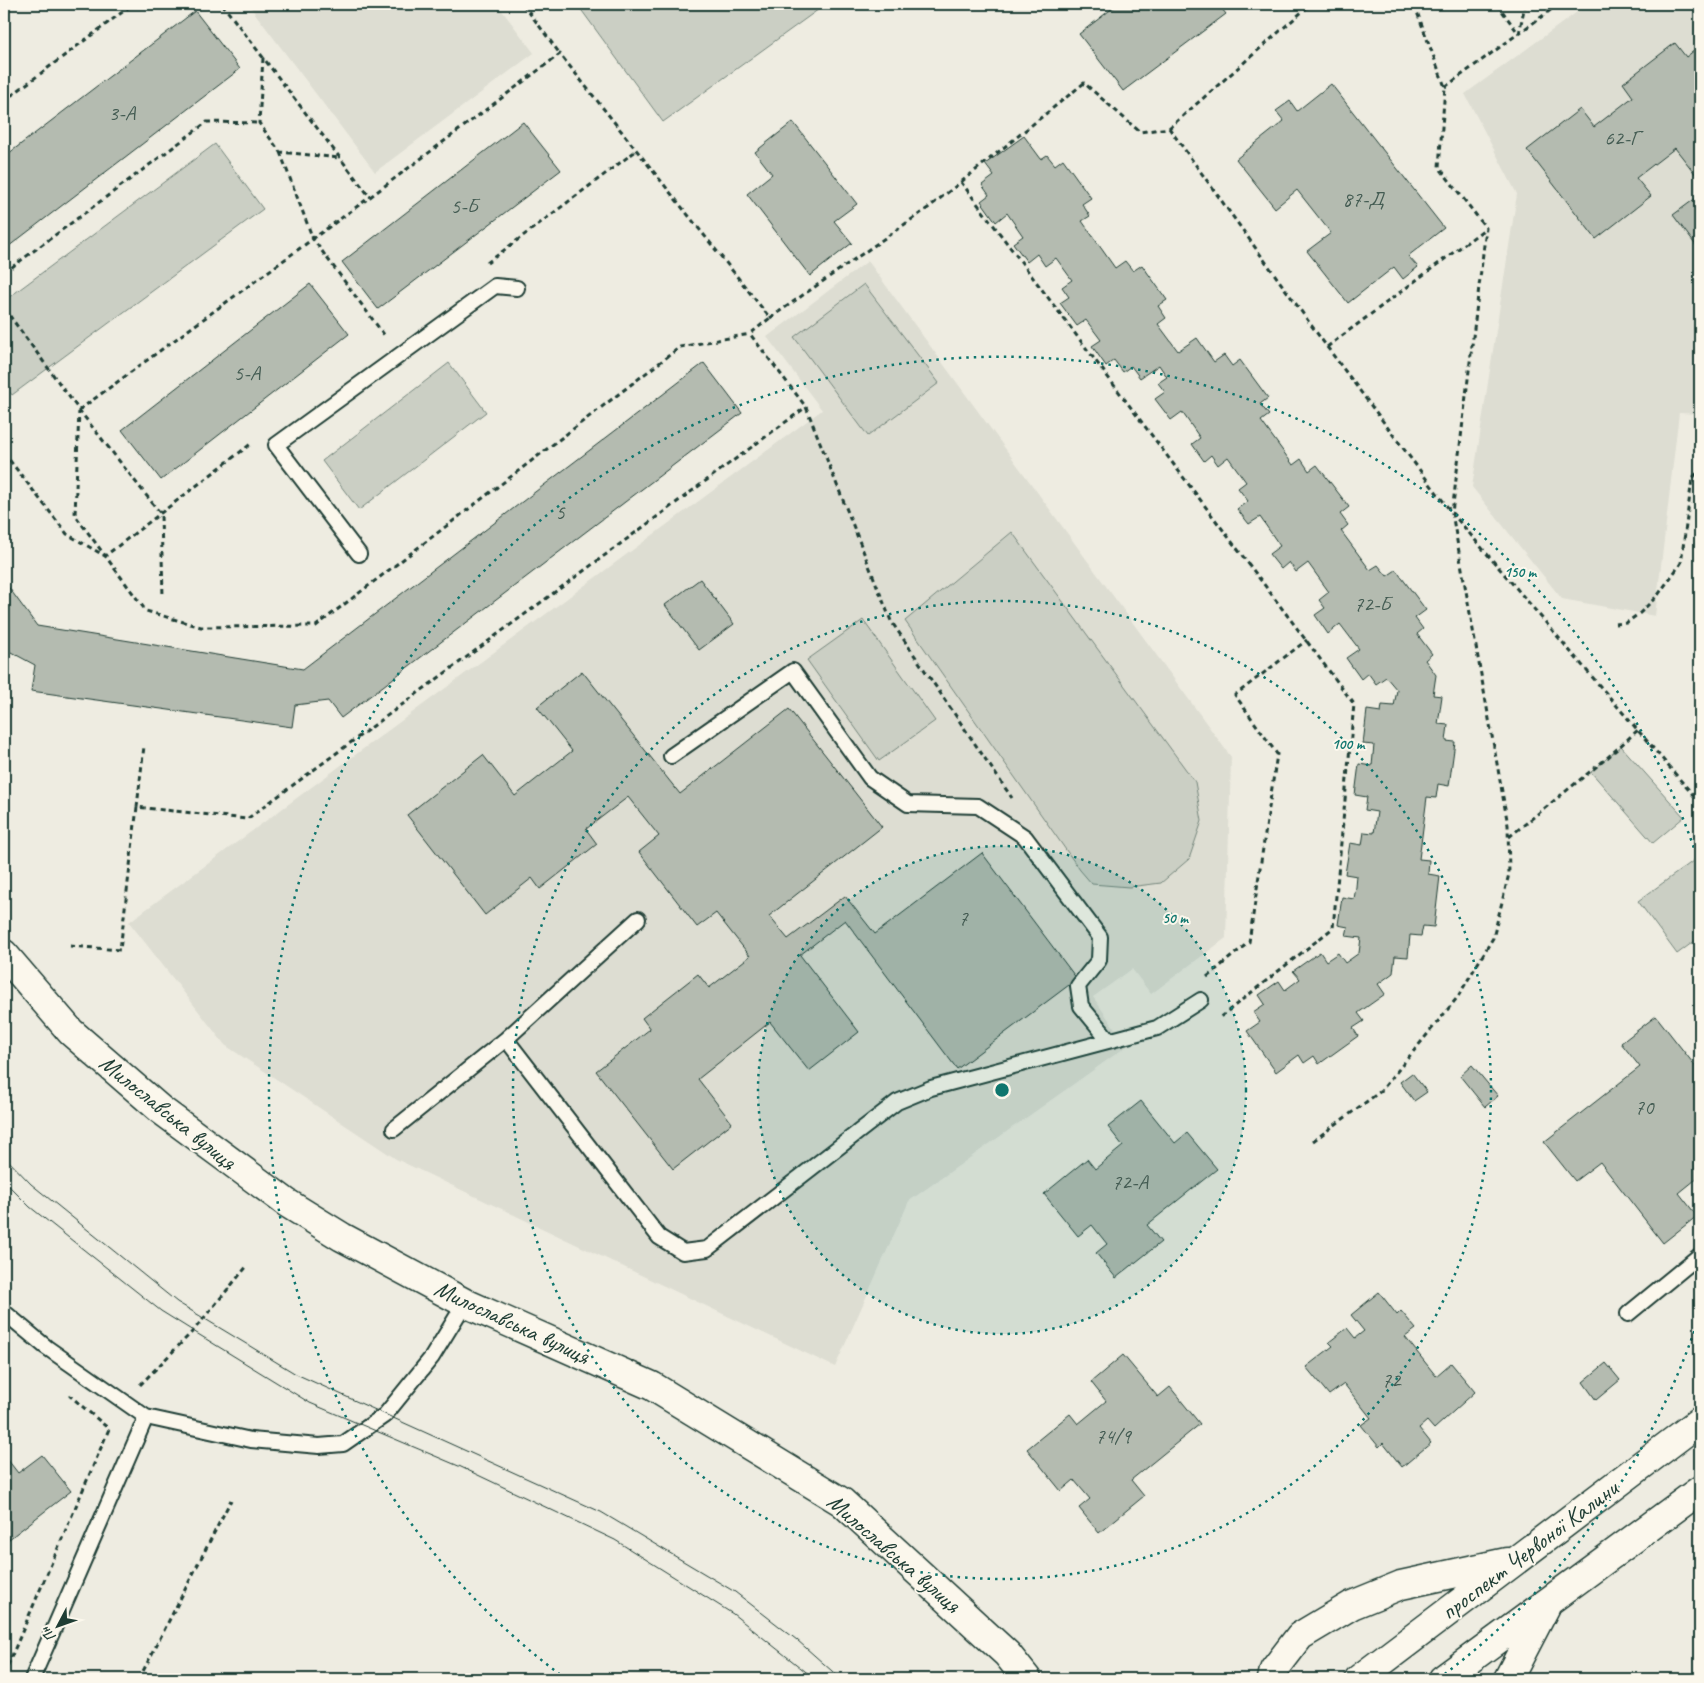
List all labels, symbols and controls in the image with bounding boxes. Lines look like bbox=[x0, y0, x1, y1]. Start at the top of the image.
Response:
house number: 3-А bbox=[109, 100, 137, 126]
house number: 62-Г bbox=[1604, 125, 1644, 151]
house number: 87-Д bbox=[1343, 186, 1385, 212]
house number: 5-Б bbox=[451, 193, 481, 219]
house number: 5-А bbox=[234, 360, 262, 386]
house number: 5 bbox=[555, 499, 566, 525]
text: 150 m bbox=[1504, 563, 1538, 582]
house number: 72-Б bbox=[1354, 591, 1394, 617]
text: 100 m bbox=[1332, 735, 1366, 754]
house number: 7 bbox=[958, 905, 969, 931]
text: 50 m bbox=[1162, 909, 1189, 928]
street label: Милославська вулиця bbox=[93, 1048, 244, 1177]
centre of rings bbox=[993, 1081, 1011, 1099]
house number: 70 bbox=[1635, 1094, 1655, 1120]
house number: 72-А bbox=[1112, 1169, 1150, 1195]
street label: Милославська вулиця bbox=[430, 1273, 595, 1372]
house number: 72 bbox=[1382, 1367, 1402, 1393]
house number: 74/9 bbox=[1095, 1423, 1132, 1449]
street label: проспект Червоної Калини bbox=[1434, 1472, 1625, 1626]
street label: Милославська вулиця bbox=[821, 1487, 968, 1620]
north arrow bbox=[32, 1600, 82, 1650]
text: Пн bbox=[37, 1622, 60, 1645]

